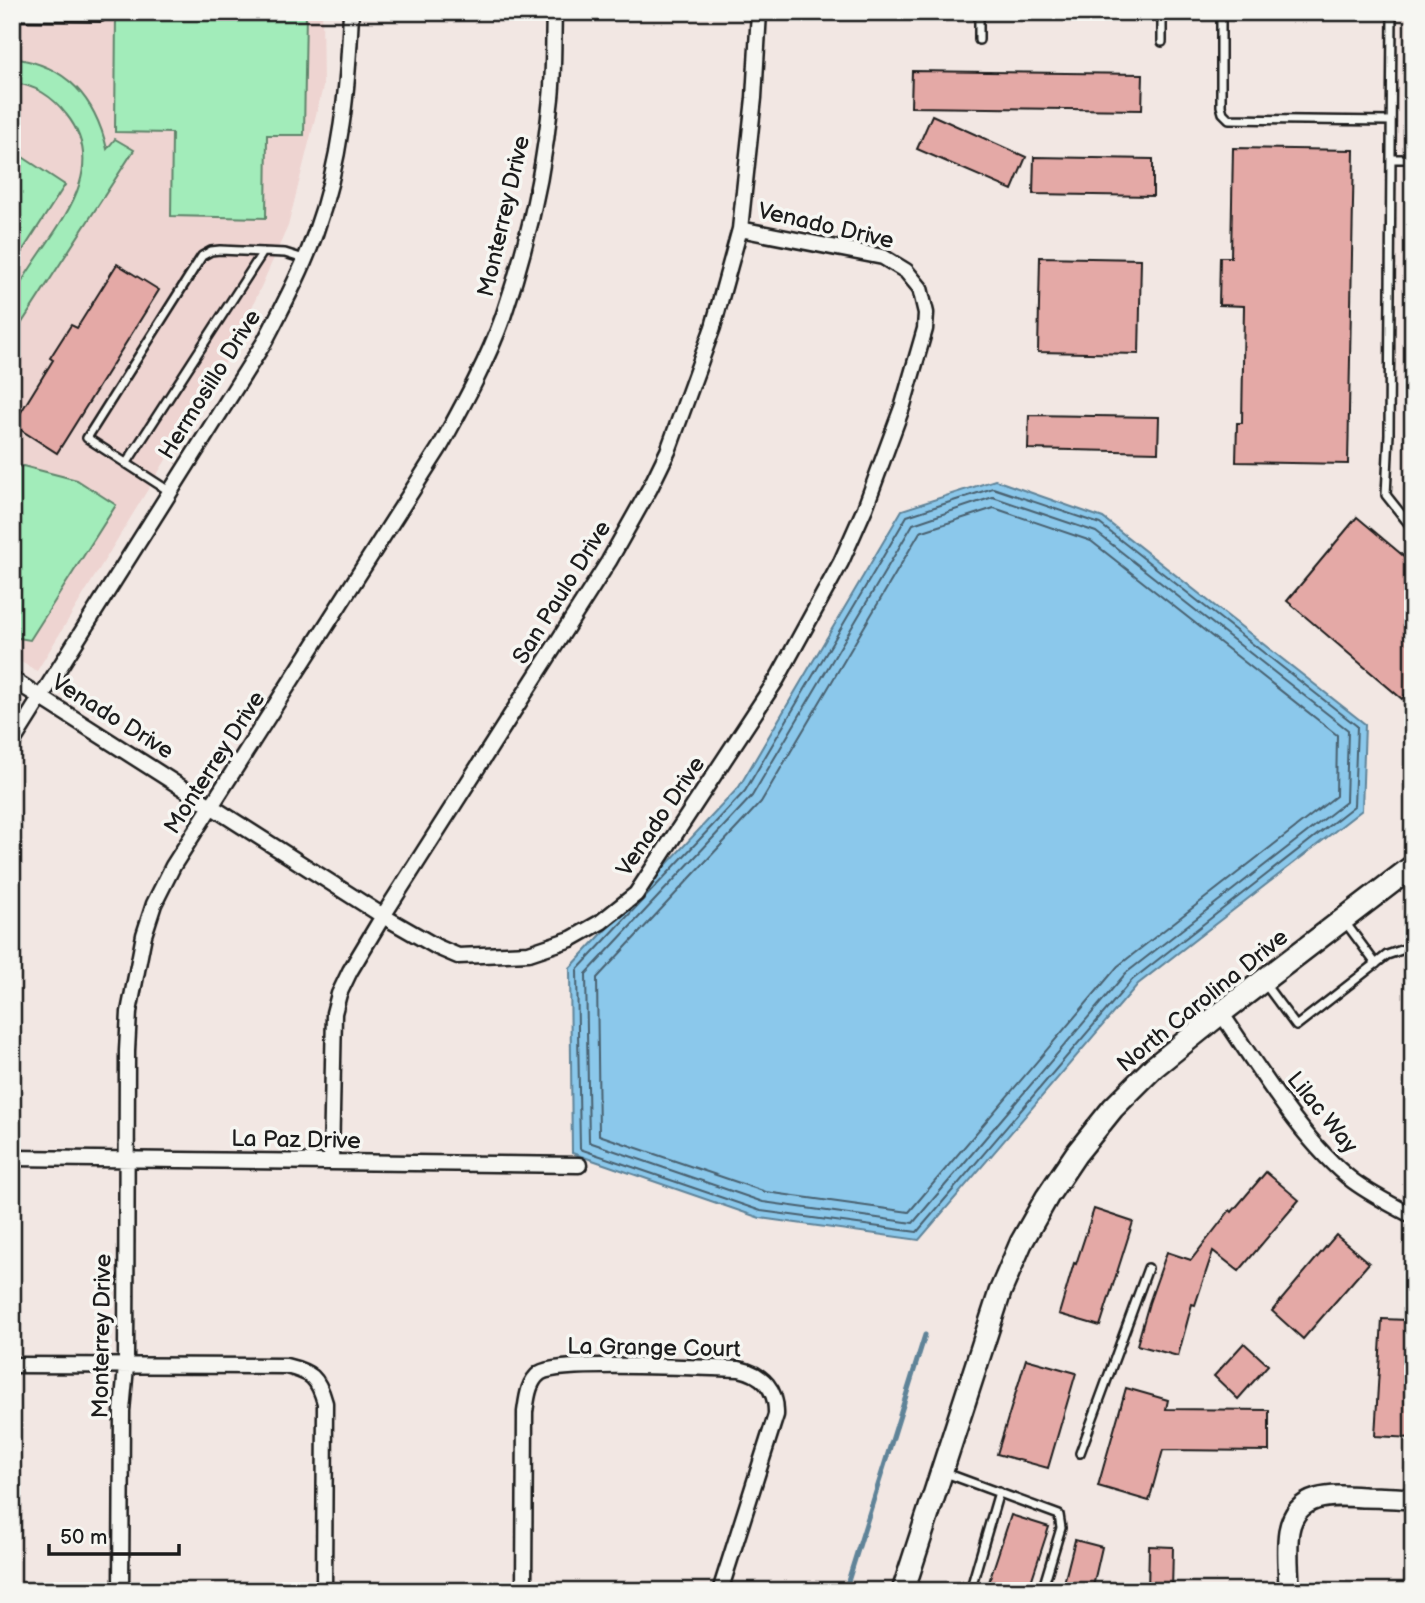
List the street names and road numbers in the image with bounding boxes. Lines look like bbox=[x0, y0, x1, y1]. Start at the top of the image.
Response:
street label: Monterrey Drive bbox=[472, 133, 536, 300]
street label: Venado Drive bbox=[755, 197, 896, 255]
street label: Hermosillo Drive bbox=[153, 305, 267, 464]
street label: San Paulo Drive bbox=[507, 516, 617, 669]
street label: Venado Drive bbox=[46, 668, 179, 765]
street label: Monterrey Drive bbox=[158, 686, 271, 839]
street label: Venado Drive bbox=[610, 751, 711, 882]
street label: North Carolina Drive bbox=[1111, 923, 1294, 1078]
street label: Lilac Way bbox=[1281, 1066, 1364, 1160]
street label: La Paz Drive bbox=[231, 1125, 361, 1155]
street label: Monterrey Drive bbox=[87, 1253, 117, 1419]
street label: La Grange Court bbox=[567, 1332, 741, 1364]

